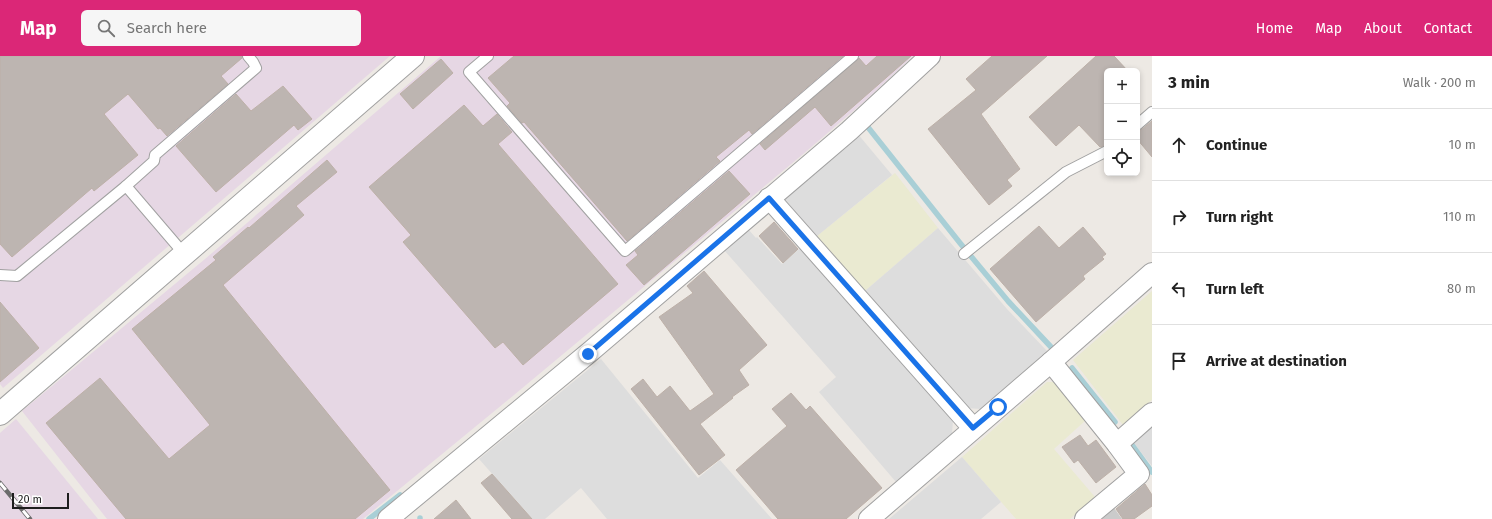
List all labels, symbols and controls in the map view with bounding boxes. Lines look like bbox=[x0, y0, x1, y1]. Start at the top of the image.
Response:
search box bbox=[81, 10, 361, 46]
text: Map bbox=[20, 17, 57, 40]
icon: search bbox=[95, 17, 117, 39]
text: Search here bbox=[127, 19, 207, 37]
text: Home bbox=[1256, 20, 1293, 37]
text: Map bbox=[1315, 20, 1342, 37]
text: About bbox=[1364, 20, 1402, 37]
text: Contact bbox=[1424, 20, 1472, 37]
map controls bbox=[1104, 68, 1140, 176]
button: + bbox=[1104, 68, 1140, 104]
text: 3 min bbox=[1168, 72, 1210, 93]
text: Walk · 200 m bbox=[1403, 75, 1476, 90]
button: − bbox=[1104, 104, 1140, 140]
icon: ahead bbox=[1168, 134, 1190, 156]
text: Continue bbox=[1206, 136, 1267, 154]
text: 10 m bbox=[1449, 137, 1476, 152]
button: locate bbox=[1104, 140, 1140, 176]
icon: right bbox=[1168, 206, 1190, 228]
text: Turn right bbox=[1206, 208, 1273, 226]
text: 110 m bbox=[1443, 209, 1476, 224]
icon: left bbox=[1168, 278, 1190, 300]
text: Turn left bbox=[1206, 280, 1264, 298]
text: 80 m bbox=[1447, 281, 1476, 296]
route end bbox=[579, 345, 597, 363]
icon: arrive bbox=[1168, 350, 1190, 372]
text: Arrive at destination bbox=[1206, 352, 1347, 370]
route start bbox=[989, 398, 1007, 416]
scale bar bbox=[12, 491, 69, 510]
text: 20 m bbox=[18, 493, 42, 506]

